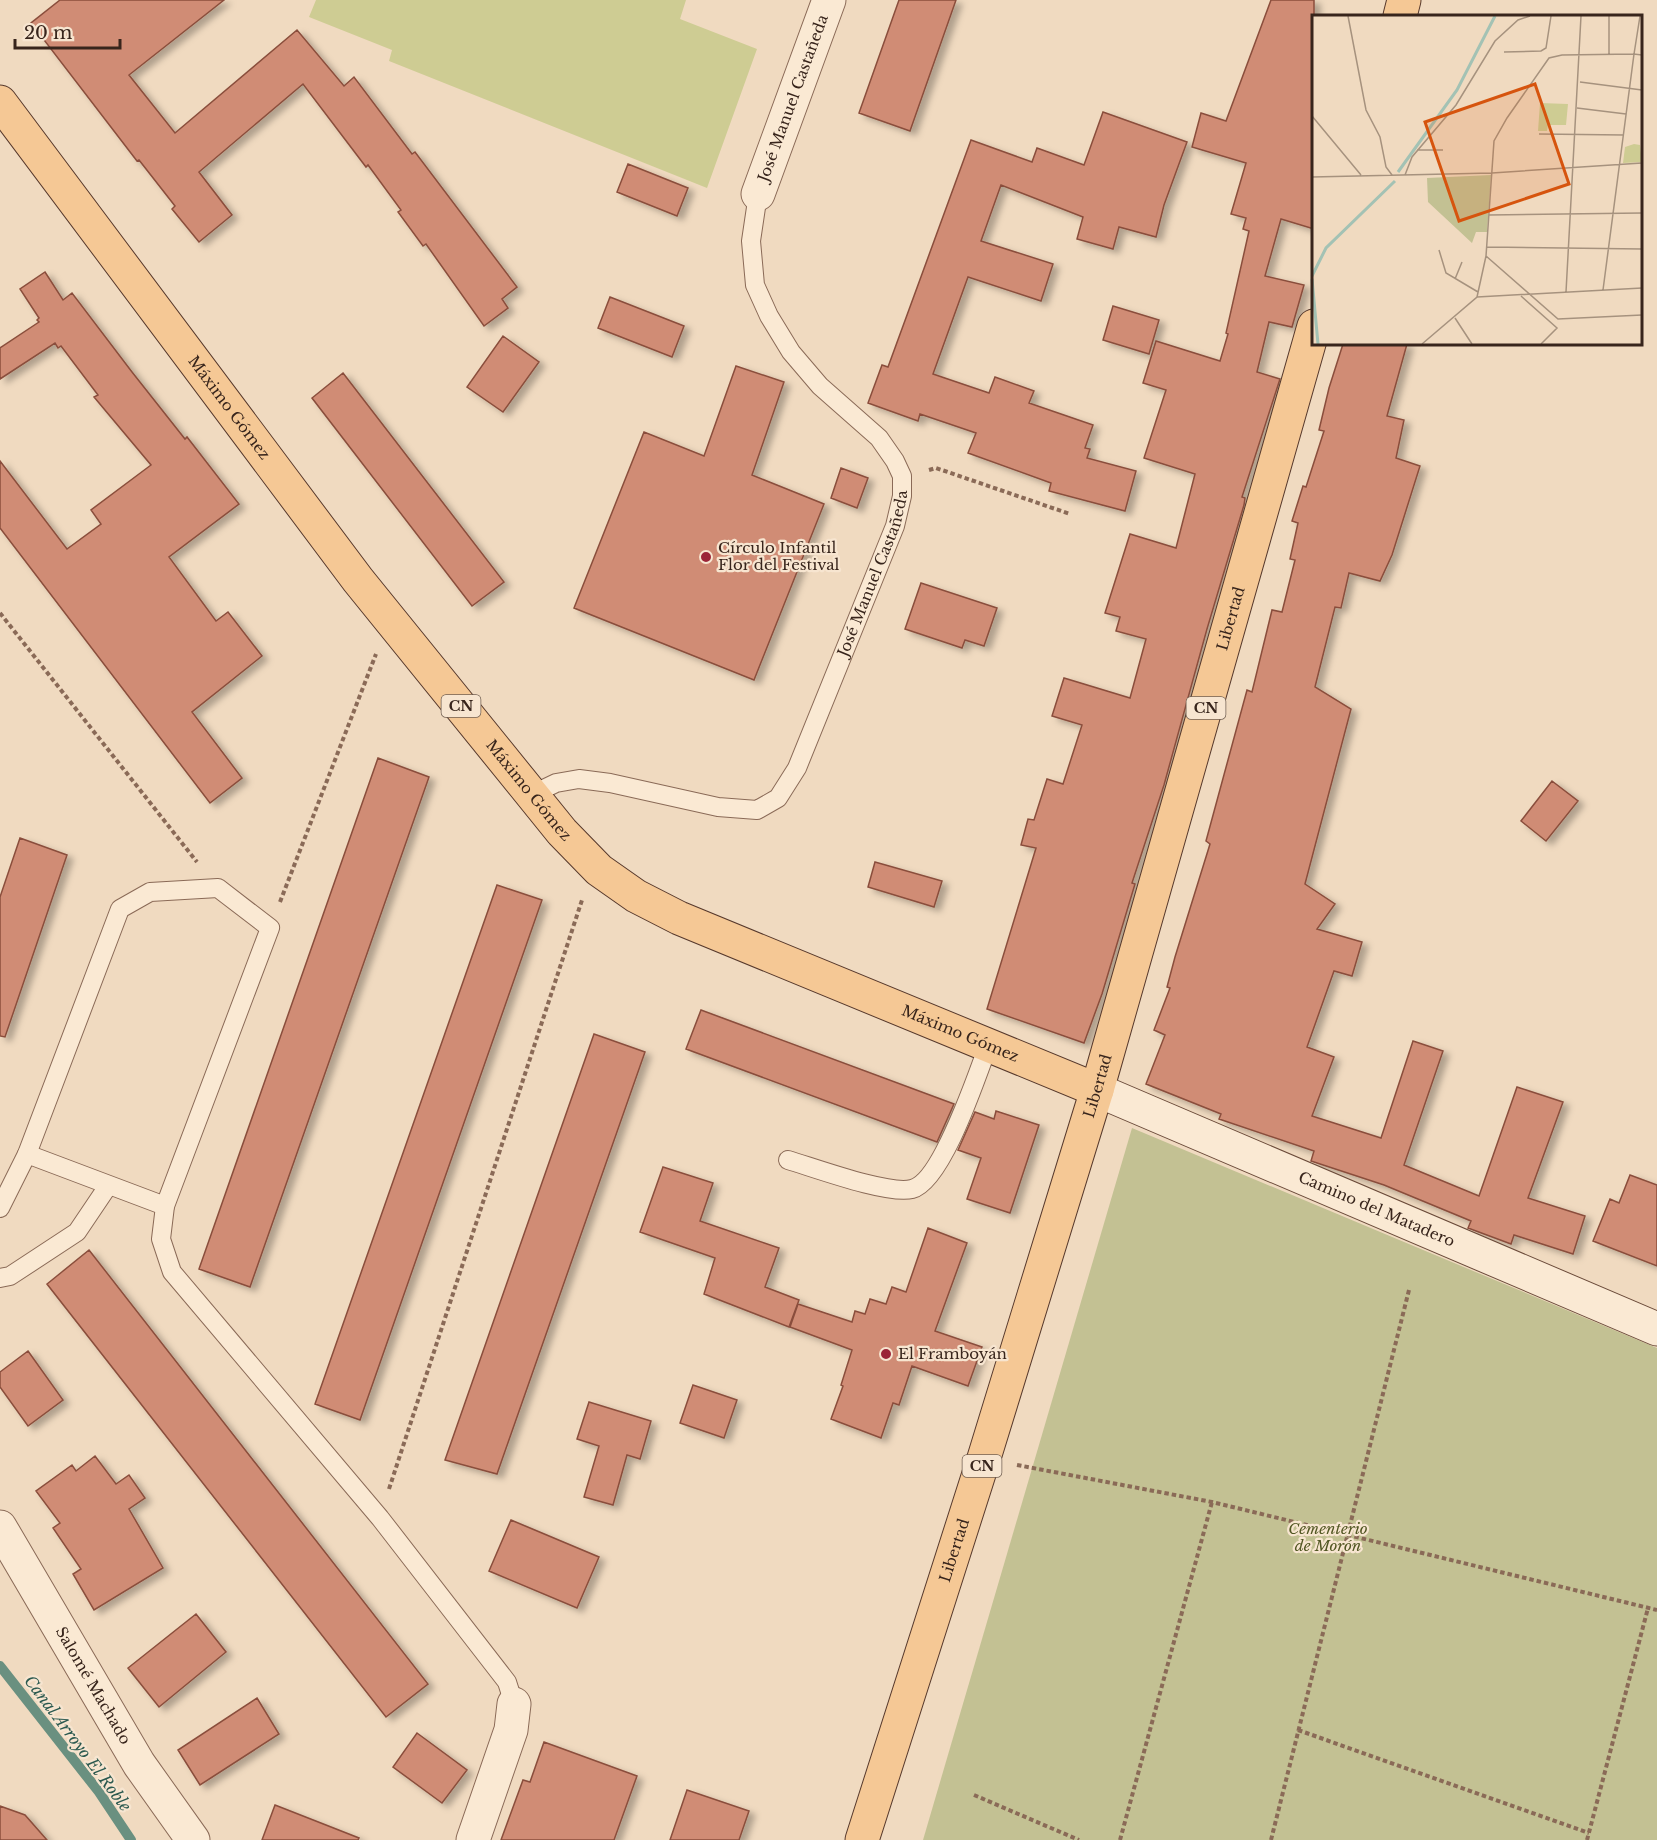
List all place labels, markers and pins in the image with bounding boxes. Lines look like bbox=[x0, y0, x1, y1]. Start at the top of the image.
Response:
place label: Círculo Infantil Flor del Festival bbox=[718, 538, 840, 574]
marker: Círculo Infantil Flor del Festival bbox=[699, 550, 713, 564]
place label: El Framboyán bbox=[898, 1344, 1007, 1363]
marker: El Framboyán bbox=[879, 1347, 893, 1361]

